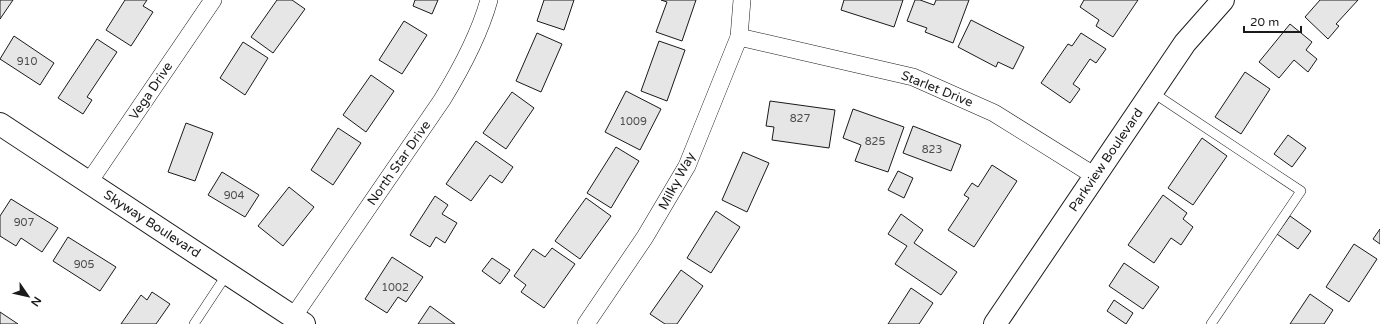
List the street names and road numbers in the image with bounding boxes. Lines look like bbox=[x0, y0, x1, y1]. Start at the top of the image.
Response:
street label: Vega Drive bbox=[126, 59, 176, 123]
street label: Starlet Drive bbox=[899, 67, 975, 111]
street label: Parkview Boulevard bbox=[1065, 105, 1147, 215]
street label: North Star Drive bbox=[364, 118, 434, 208]
street label: Milky Way bbox=[655, 149, 699, 213]
street label: Skyway Boulevard bbox=[101, 187, 203, 261]

